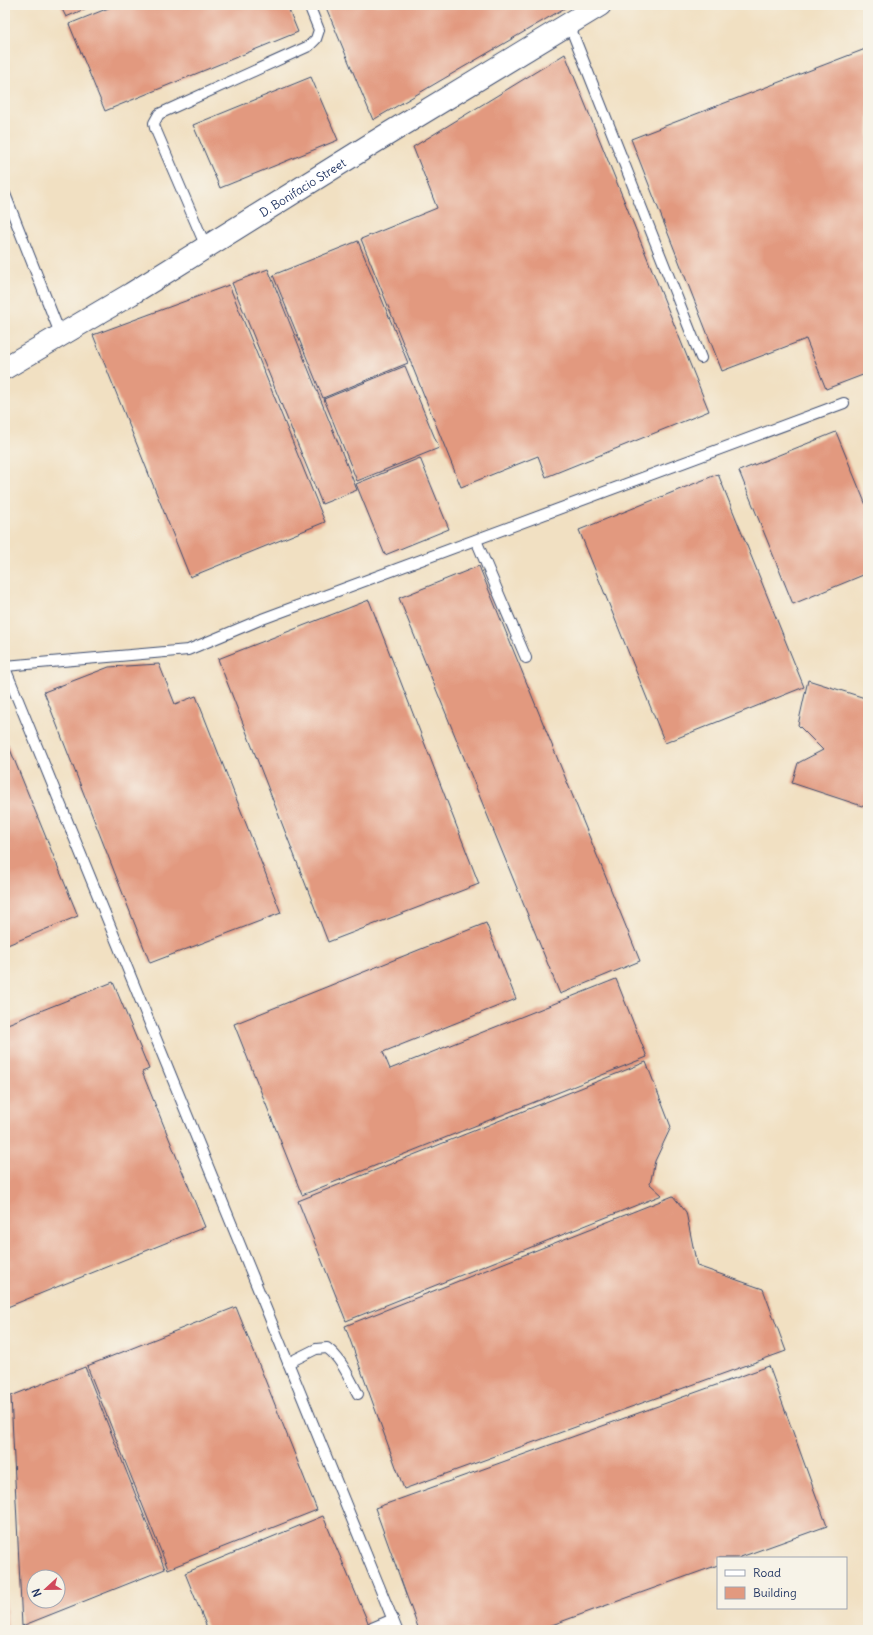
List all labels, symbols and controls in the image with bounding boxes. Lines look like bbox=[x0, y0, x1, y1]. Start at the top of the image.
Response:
street label: D. Bonifacio Street bbox=[256, 155, 348, 220]
legend bbox=[717, 1557, 847, 1609]
text: Road bbox=[753, 1565, 781, 1580]
north arrow bbox=[26, 1569, 66, 1609]
text: Building bbox=[753, 1585, 797, 1600]
text: N bbox=[29, 1587, 45, 1599]

